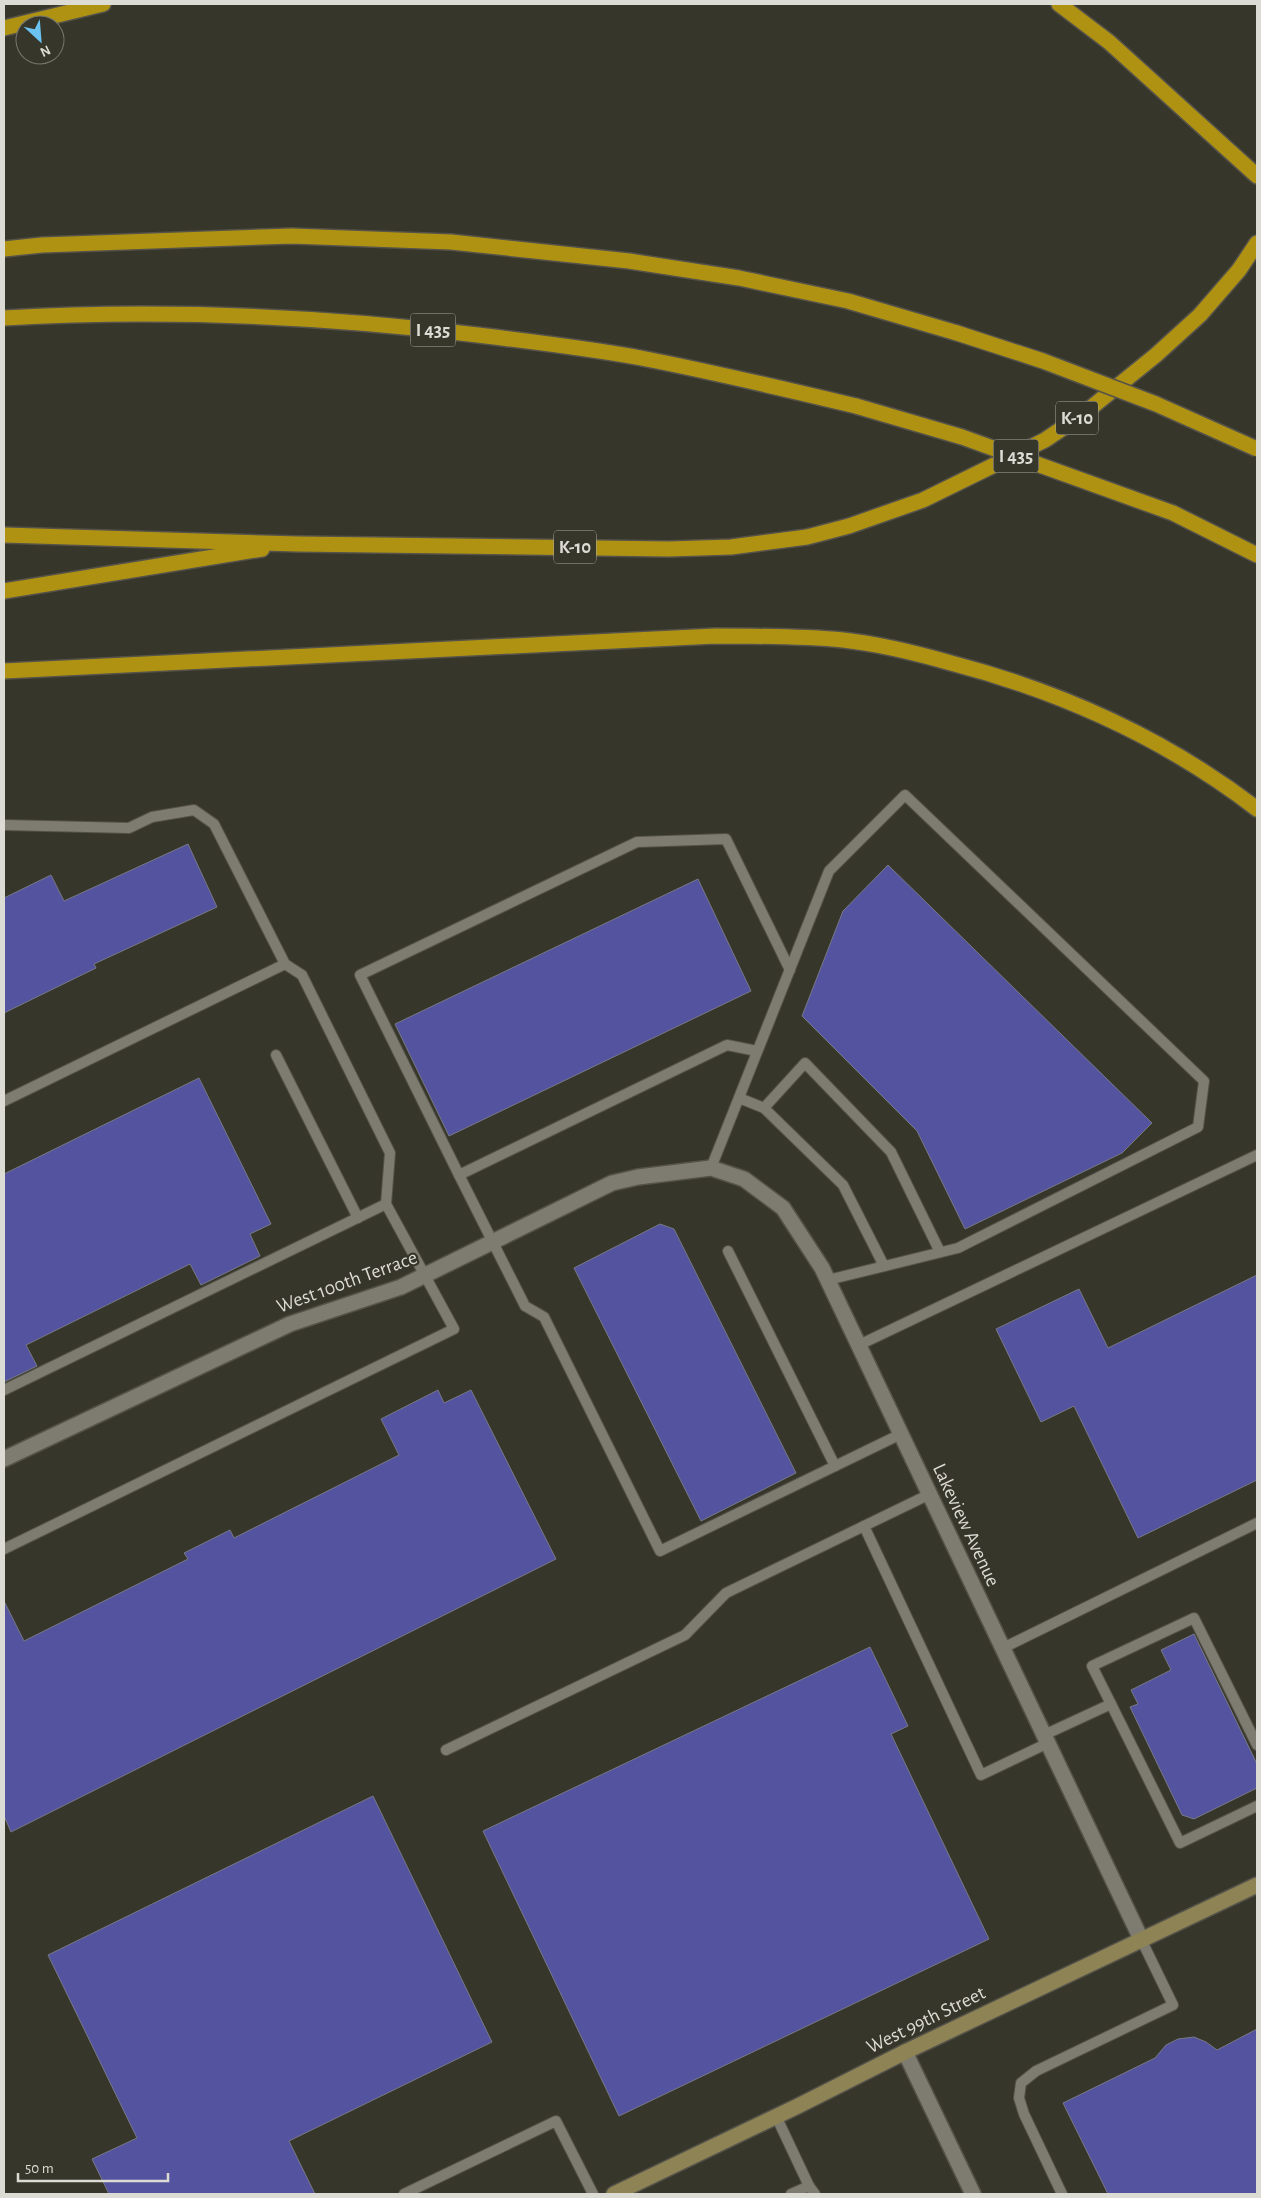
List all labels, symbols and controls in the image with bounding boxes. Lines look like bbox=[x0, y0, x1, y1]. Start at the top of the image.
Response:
north arrow bbox=[15, 15, 65, 65]
text: N bbox=[38, 42, 53, 59]
road number: I 435 bbox=[410, 314, 456, 346]
road number: K-10 bbox=[1056, 402, 1098, 434]
road number: I 435 bbox=[994, 440, 1038, 472]
road number: K-10 bbox=[554, 530, 596, 564]
street label: West 100th Terrace bbox=[274, 1247, 420, 1317]
street label: Lakeview Avenue bbox=[929, 1460, 1003, 1590]
street label: West 99th Street bbox=[864, 1982, 989, 2057]
scale bar bbox=[18, 2150, 168, 2182]
text: 50 m bbox=[25, 2161, 54, 2176]

